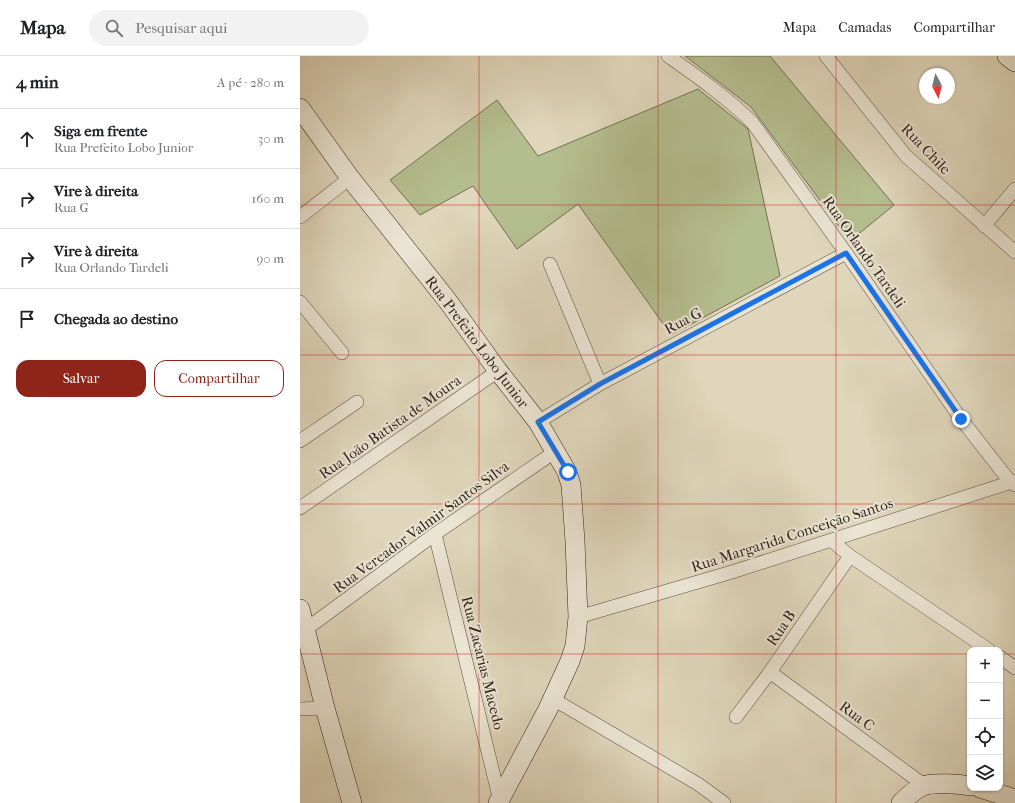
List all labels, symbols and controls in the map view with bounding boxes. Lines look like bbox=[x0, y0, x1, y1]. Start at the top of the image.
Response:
search box bbox=[89, 10, 369, 46]
text: Mapa bbox=[20, 17, 65, 39]
icon: search bbox=[103, 17, 125, 39]
text: Pesquisar aqui bbox=[135, 19, 227, 37]
text: Mapa bbox=[783, 19, 816, 36]
text: Camadas bbox=[838, 19, 892, 36]
text: Compartilhar bbox=[914, 19, 995, 36]
north arrow bbox=[919, 68, 955, 104]
text: 4 min bbox=[16, 72, 59, 92]
text: A pé · 280 m bbox=[217, 75, 284, 90]
street label: Rua Chile bbox=[897, 120, 955, 179]
text: Siga em frente bbox=[54, 122, 147, 140]
icon: ahead bbox=[16, 128, 38, 150]
text: 30 m bbox=[258, 131, 284, 146]
text: Rua Prefeito Lobo Junior bbox=[54, 140, 193, 155]
text: Vire à direita bbox=[54, 182, 138, 200]
icon: right bbox=[16, 188, 38, 210]
text: 160 m bbox=[252, 191, 284, 206]
street label: Rua Orlando Tardeli bbox=[819, 193, 910, 312]
text: Rua G bbox=[54, 200, 89, 215]
text: Vire à direita bbox=[54, 242, 138, 260]
icon: right bbox=[16, 248, 38, 270]
text: 90 m bbox=[256, 251, 284, 266]
text: Rua Orlando Tardeli bbox=[54, 260, 169, 275]
street label: Rua Prefeito Lobo Junior bbox=[421, 272, 533, 412]
street label: Rua G bbox=[661, 304, 705, 338]
icon: arrive bbox=[16, 308, 38, 330]
text: Chegada ao destino bbox=[54, 310, 178, 328]
button: Salvar bbox=[16, 360, 146, 397]
button: Compartilhar bbox=[154, 360, 284, 397]
street label: Rua João Batista de Moura bbox=[316, 371, 465, 483]
route end bbox=[952, 410, 970, 428]
street label: Rua Vereador Valmir Santos Silva bbox=[329, 456, 513, 597]
route start bbox=[559, 463, 577, 481]
street label: Rua Margarida Conceição Santos bbox=[689, 494, 896, 576]
street label: Rua Zacarias Macedo bbox=[458, 594, 508, 732]
street label: Rua B bbox=[763, 607, 799, 649]
map controls bbox=[967, 647, 1003, 791]
button: + bbox=[967, 647, 1003, 683]
button: − bbox=[967, 683, 1003, 719]
street label: Rua C bbox=[836, 697, 878, 735]
button: locate bbox=[967, 719, 1003, 755]
button: layers bbox=[967, 755, 1003, 791]

